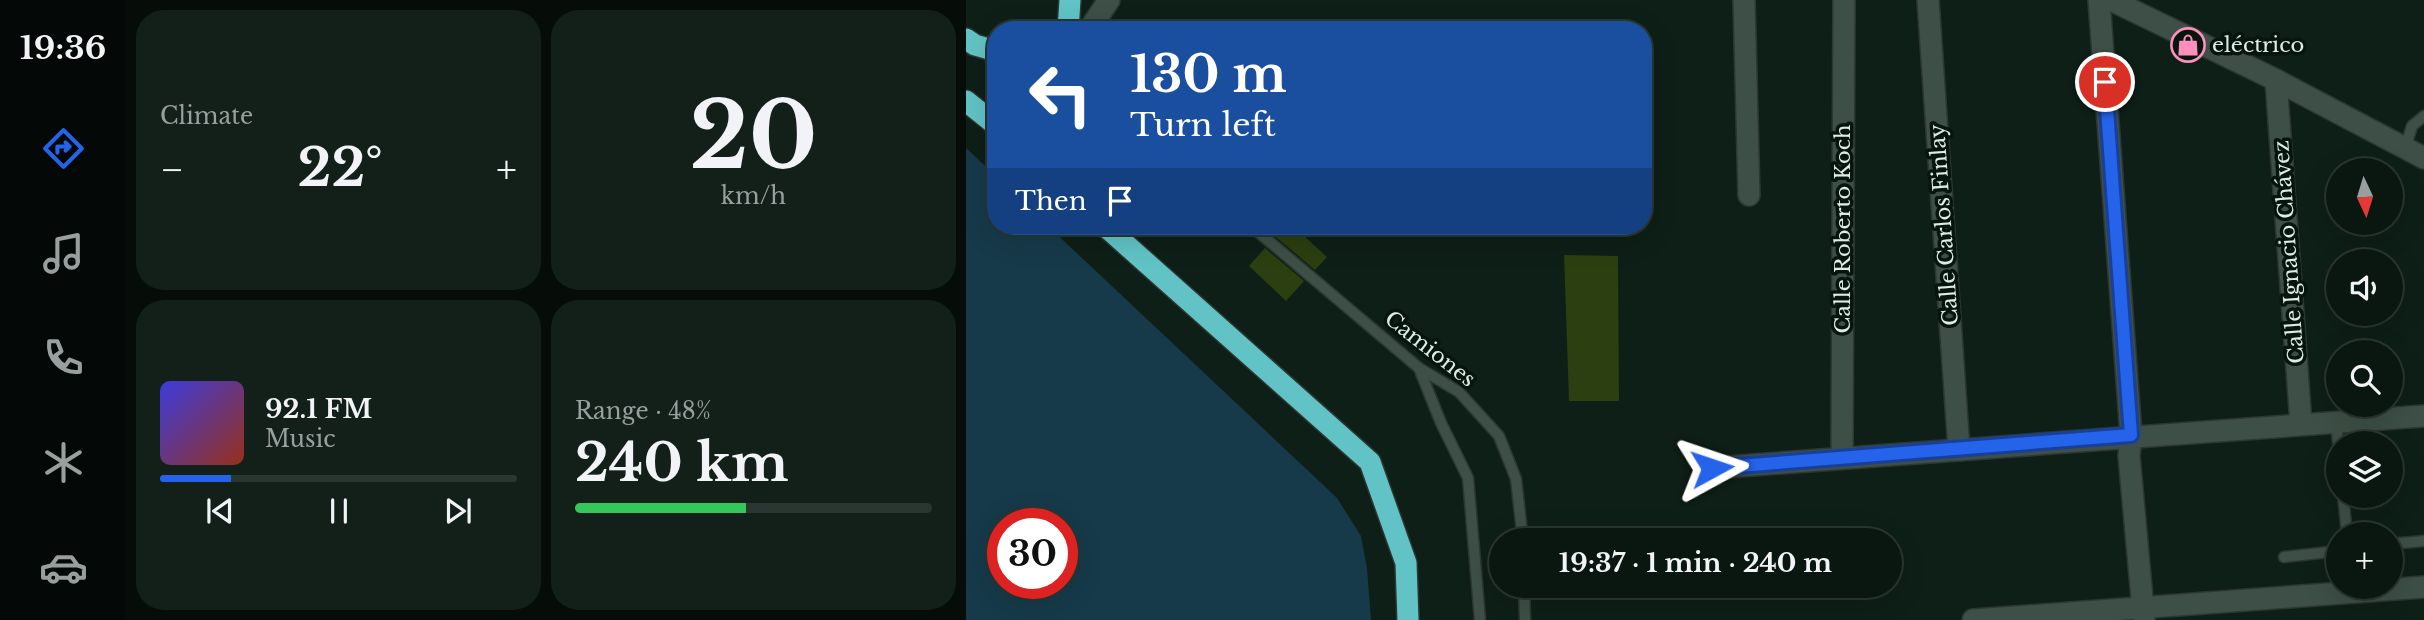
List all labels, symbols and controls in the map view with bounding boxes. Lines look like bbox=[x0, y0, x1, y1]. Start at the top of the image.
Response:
shop icon: eléctrico bbox=[2169, 26, 2207, 64]
text: 19:36 bbox=[20, 28, 106, 68]
place label: eléctrico bbox=[2212, 32, 2304, 58]
text: 130 m bbox=[1130, 44, 1287, 105]
icon: left bbox=[1015, 49, 1106, 140]
pin bbox=[2075, 52, 2135, 112]
icon: arrive bbox=[2086, 63, 2124, 101]
text: 20 bbox=[690, 80, 817, 193]
text: Climate bbox=[160, 102, 253, 130]
text: Turn left bbox=[1130, 105, 1276, 145]
street label: Calle Carlos Finlay bbox=[1924, 123, 1964, 327]
icon: directions bbox=[39, 124, 88, 173]
street label: Calle Roberto Koch bbox=[1830, 125, 1856, 333]
text: 22° bbox=[298, 136, 383, 200]
street label: Calle Ignacio Chávez bbox=[2268, 139, 2310, 365]
text: − bbox=[160, 146, 184, 193]
text: + bbox=[496, 146, 517, 193]
north arrow bbox=[2326, 158, 2403, 234]
map controls bbox=[2326, 158, 2403, 599]
text: km/h bbox=[721, 182, 786, 210]
icon: arrive bbox=[1101, 182, 1139, 220]
text: Then bbox=[1015, 185, 1087, 217]
icon: music bbox=[39, 229, 88, 278]
button: sound bbox=[2326, 249, 2403, 326]
street label: Camiones bbox=[1379, 306, 1481, 392]
icon: phone bbox=[39, 333, 88, 382]
button: search bbox=[2326, 340, 2403, 417]
text: 92.1 FM bbox=[265, 393, 372, 425]
text: Range · 48% bbox=[575, 397, 711, 425]
text: Music bbox=[265, 425, 336, 453]
text: 240 km bbox=[575, 431, 789, 495]
position arrow bbox=[1675, 431, 1749, 505]
button: layers bbox=[2326, 431, 2403, 508]
icon: climate bbox=[39, 438, 88, 487]
icon: previous bbox=[201, 492, 239, 530]
icon: pause bbox=[320, 492, 358, 530]
icon: next bbox=[439, 492, 477, 530]
speed limit sign: 30 bbox=[987, 508, 1078, 599]
button: + bbox=[2326, 522, 2403, 599]
icon: car bbox=[39, 543, 88, 592]
text: 19:37 · 1 min · 240 m bbox=[1559, 547, 1832, 579]

